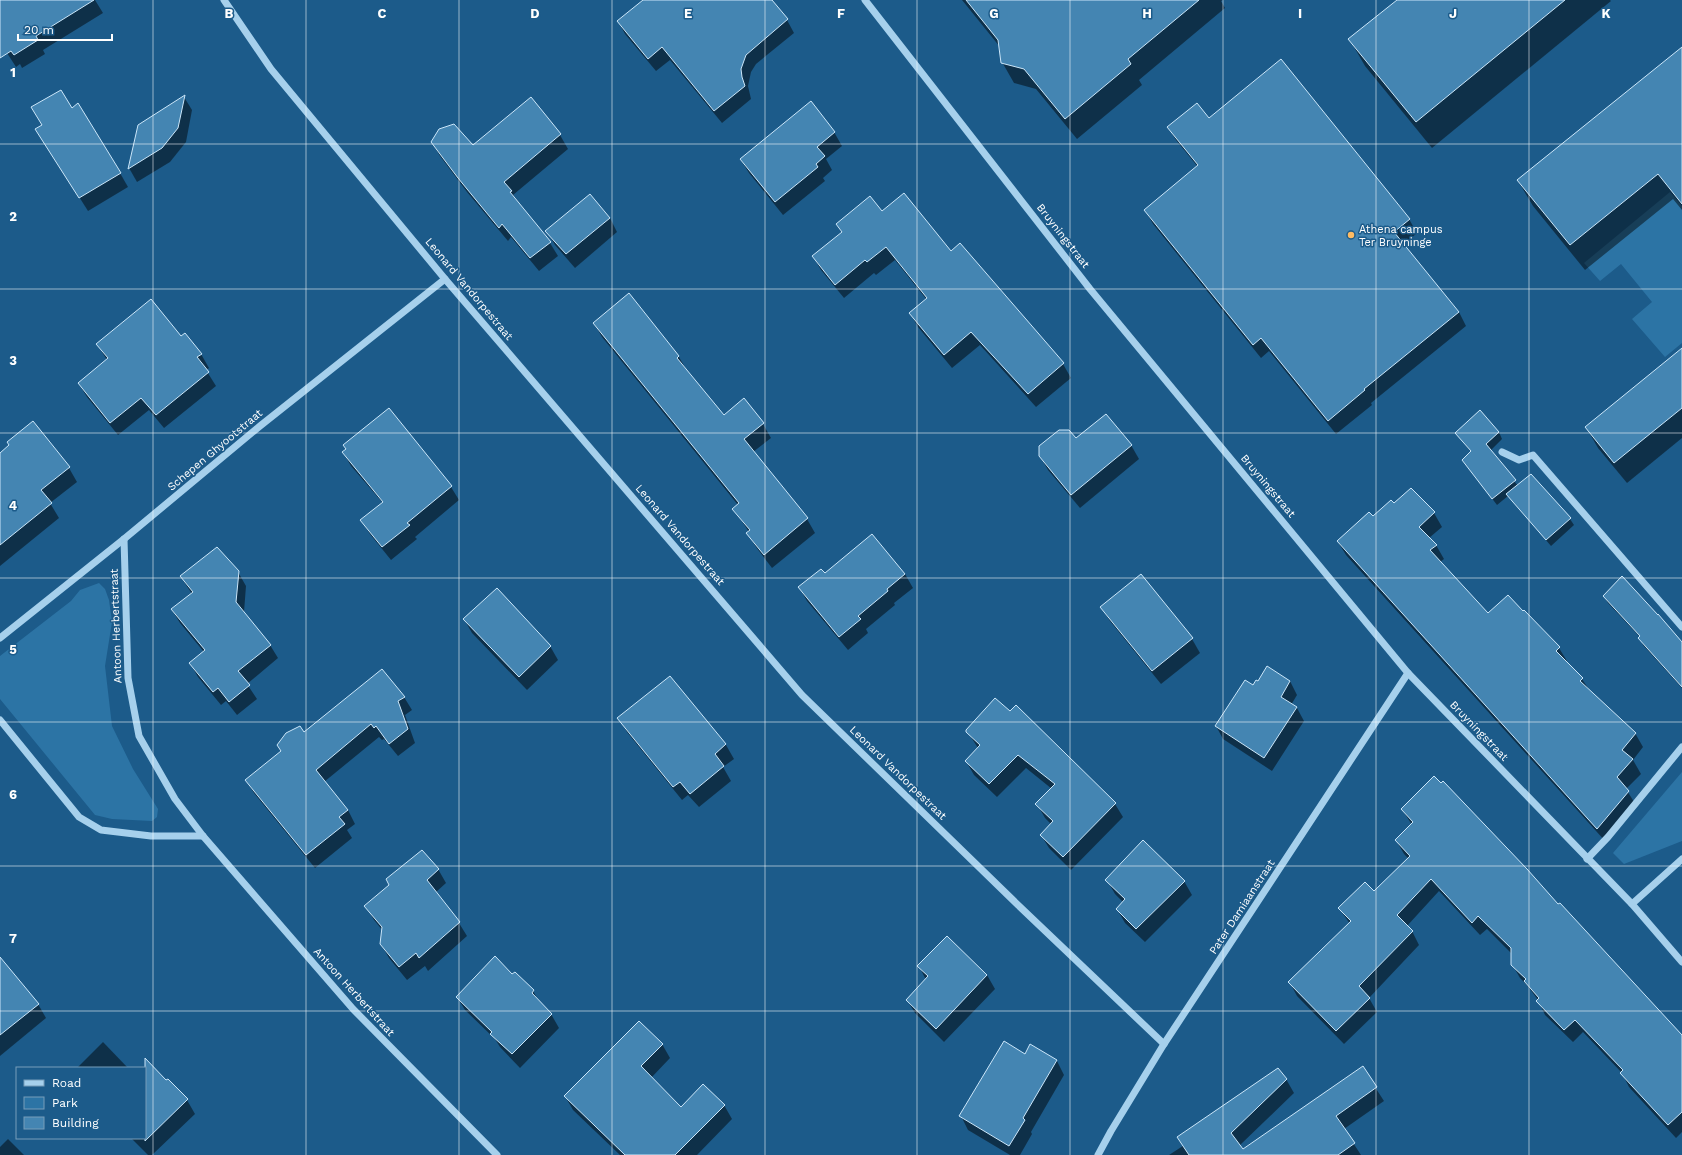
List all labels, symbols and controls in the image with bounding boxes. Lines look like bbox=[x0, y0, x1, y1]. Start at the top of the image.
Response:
text: B bbox=[225, 6, 234, 21]
text: C bbox=[378, 6, 387, 21]
text: D bbox=[530, 6, 540, 21]
text: E bbox=[684, 6, 692, 21]
text: F bbox=[837, 6, 845, 21]
text: G bbox=[989, 6, 999, 21]
text: H bbox=[1142, 6, 1152, 21]
text: I bbox=[1298, 6, 1302, 21]
text: J bbox=[1449, 6, 1457, 21]
text: K bbox=[1601, 6, 1611, 21]
scale bar bbox=[18, 16, 112, 42]
text: 20 m bbox=[24, 23, 54, 37]
text: 1 bbox=[10, 65, 16, 80]
street label: Bruyningstraat bbox=[1034, 201, 1092, 271]
text: 2 bbox=[9, 209, 17, 224]
place label: Athena campus Ter Bruyninge bbox=[1359, 223, 1443, 249]
marker: Athena campus Ter Bruyninge bbox=[1346, 230, 1356, 240]
street label: Leonard Vandorpestraat bbox=[422, 235, 516, 343]
text: 3 bbox=[9, 353, 17, 368]
street label: Schepen Ghyootstraat bbox=[165, 406, 265, 493]
street label: Bruyningstraat bbox=[1238, 452, 1298, 520]
street label: Leonard Vandorpestraat bbox=[633, 482, 728, 588]
text: 4 bbox=[9, 498, 18, 513]
street label: Antoon Herbertstraat bbox=[107, 568, 124, 684]
text: 5 bbox=[9, 642, 17, 657]
street label: Bruyningstraat bbox=[1447, 698, 1511, 764]
street label: Leonard Vandorpestraat bbox=[847, 723, 949, 823]
text: 6 bbox=[9, 787, 17, 802]
street label: Pater Damiaanstraat bbox=[1207, 857, 1278, 957]
text: 7 bbox=[9, 931, 17, 946]
street label: Antoon Herbertstraat bbox=[311, 945, 397, 1039]
legend bbox=[16, 1067, 146, 1139]
text: Road bbox=[52, 1076, 81, 1090]
text: Park bbox=[52, 1096, 78, 1110]
text: Building bbox=[52, 1116, 99, 1130]

